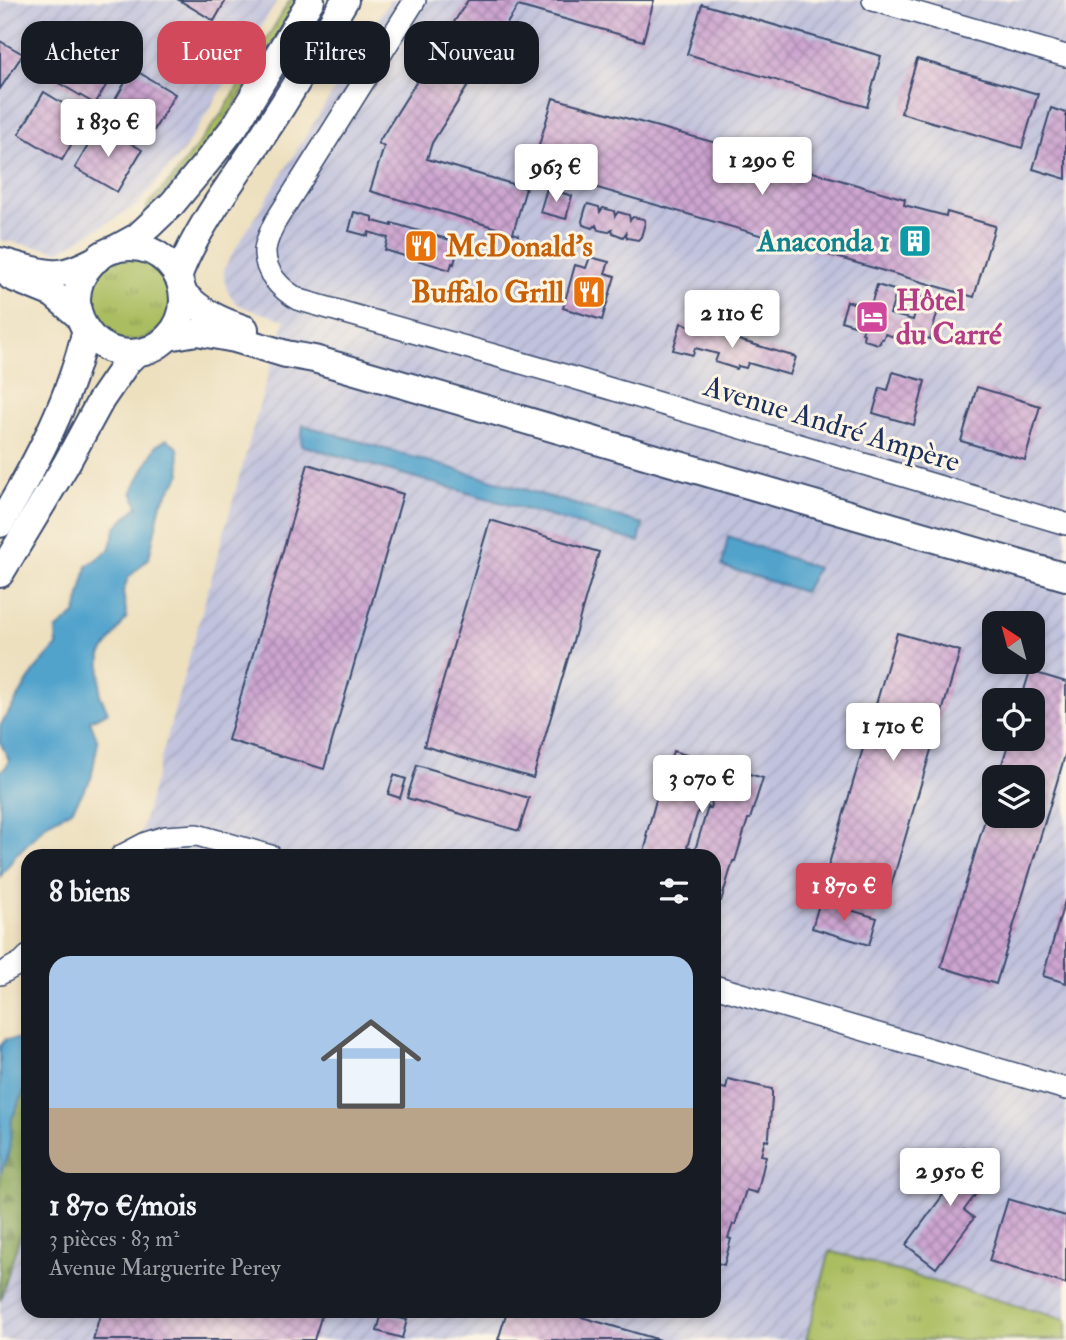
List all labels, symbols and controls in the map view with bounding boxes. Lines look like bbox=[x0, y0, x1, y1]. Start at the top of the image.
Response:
chip: Acheter bbox=[21, 21, 143, 84]
chip: Louer bbox=[157, 21, 266, 84]
chip: Filtres bbox=[280, 21, 390, 84]
chip: Nouveau bbox=[404, 21, 539, 84]
pin: 1 830 € bbox=[43, 100, 173, 159]
text: 1 830 € bbox=[77, 107, 139, 136]
pin: 1 290 € bbox=[697, 138, 827, 197]
pin: 963 € bbox=[507, 144, 605, 204]
text: 1 290 € bbox=[729, 145, 795, 174]
text: 963 € bbox=[531, 152, 581, 181]
building icon: Anaconda 1 bbox=[896, 222, 934, 260]
place label: Anaconda 1 bbox=[755, 223, 890, 260]
restaurant icon: McDonald's bbox=[402, 227, 440, 265]
place label: McDonald's bbox=[445, 228, 593, 265]
restaurant icon: Buffalo Grill bbox=[570, 273, 608, 311]
place label: Buffalo Grill bbox=[411, 274, 564, 311]
place label: Hôtel du Carré bbox=[896, 282, 1003, 353]
pin: 2 110 € bbox=[667, 290, 797, 350]
text: 2 110 € bbox=[701, 298, 763, 327]
hotel icon: Hôtel du Carré bbox=[853, 298, 891, 336]
street label: Avenue André Ampère bbox=[698, 367, 965, 481]
north arrow bbox=[982, 611, 1045, 674]
map controls bbox=[982, 611, 1045, 828]
button: locate bbox=[982, 688, 1045, 751]
pin: 1 710 € bbox=[828, 704, 958, 763]
text: 1 710 € bbox=[862, 711, 924, 740]
pin: 3 070 € bbox=[637, 756, 767, 815]
text: 3 070 € bbox=[669, 763, 735, 792]
button: layers bbox=[982, 765, 1045, 828]
pin: 1 870 € bbox=[779, 864, 909, 923]
text: 1 870 € bbox=[812, 871, 876, 900]
icon: filters bbox=[655, 872, 693, 910]
text: 8 biens bbox=[49, 873, 130, 910]
icon: home bbox=[308, 1001, 434, 1127]
pin: 2 950 € bbox=[885, 1148, 1015, 1208]
text: 2 950 € bbox=[916, 1156, 984, 1185]
text: 1 870 €/mois bbox=[49, 1187, 197, 1224]
text: 3 pièces · 83 m² bbox=[49, 1224, 180, 1253]
text: Avenue Marguerite Perey bbox=[49, 1253, 281, 1282]

